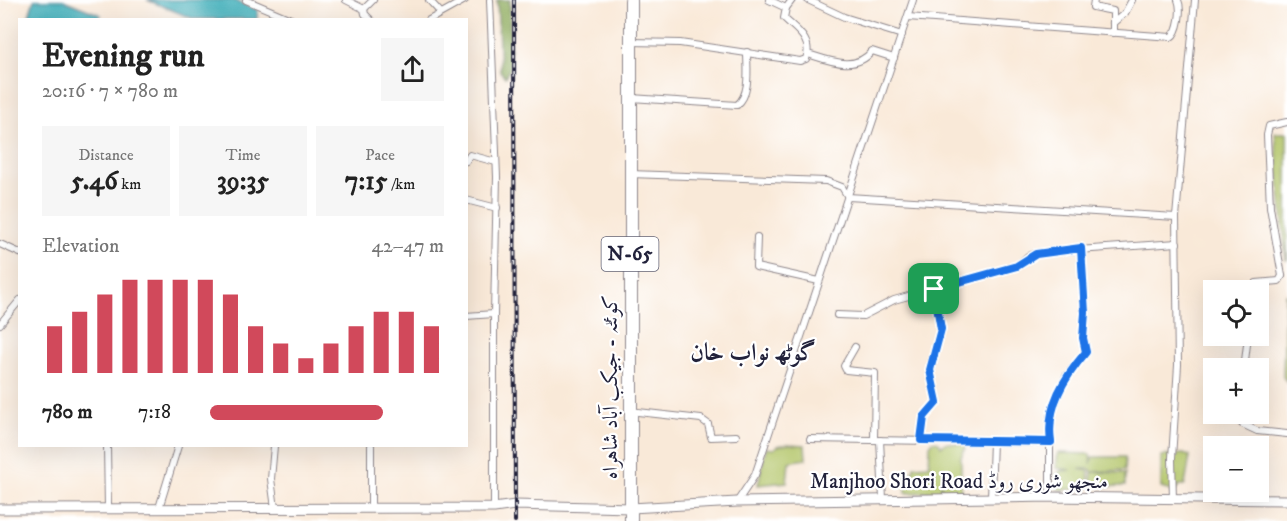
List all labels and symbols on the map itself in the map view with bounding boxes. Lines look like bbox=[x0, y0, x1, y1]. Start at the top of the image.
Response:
road number: N-65 bbox=[602, 237, 658, 271]
pin bbox=[908, 263, 959, 314]
street label: کوئٹہ - جیکب آباد شاہراہ bbox=[597, 295, 624, 479]
district label: گوٹھ نواب خان bbox=[690, 338, 816, 368]
street label: Manjhoo Shori Road منجھو شوری روڈ bbox=[810, 469, 1108, 495]

